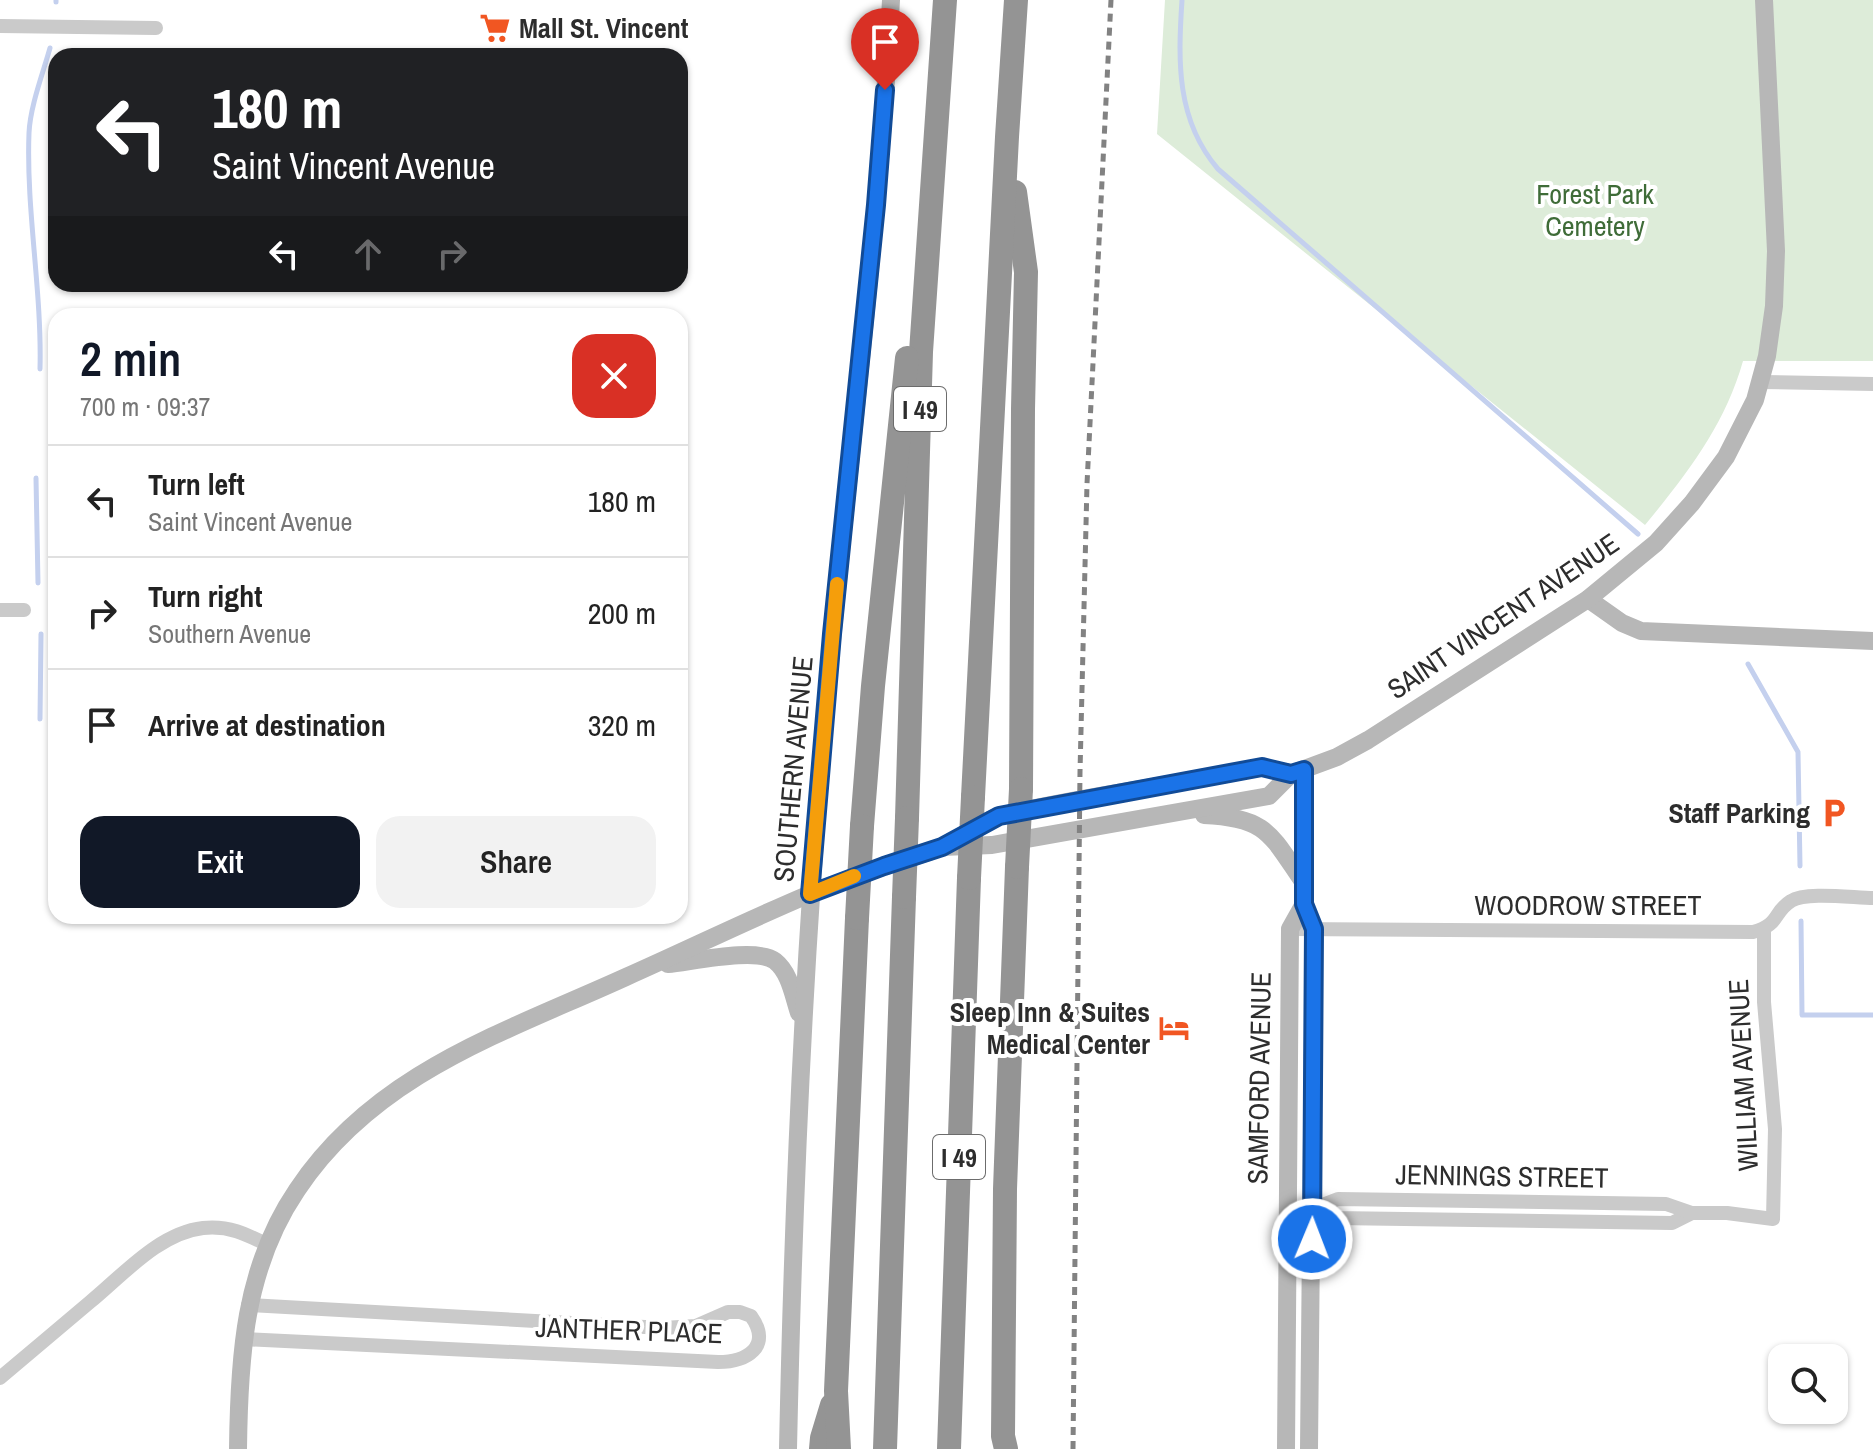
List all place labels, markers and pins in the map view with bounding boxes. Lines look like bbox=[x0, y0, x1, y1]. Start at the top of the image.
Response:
pin bbox=[851, 8, 919, 90]
place label: Mall St. Vincent bbox=[519, 9, 689, 47]
supermarket icon: Mall St. Vincent bbox=[478, 11, 512, 45]
place label: Staff Parking bbox=[1668, 794, 1810, 832]
parking icon: Staff Parking bbox=[1817, 796, 1851, 830]
place label: Sleep Inn & Suites Medical Center bbox=[950, 993, 1150, 1063]
hotel icon: Sleep Inn & Suites Medical Center bbox=[1157, 1011, 1191, 1045]

